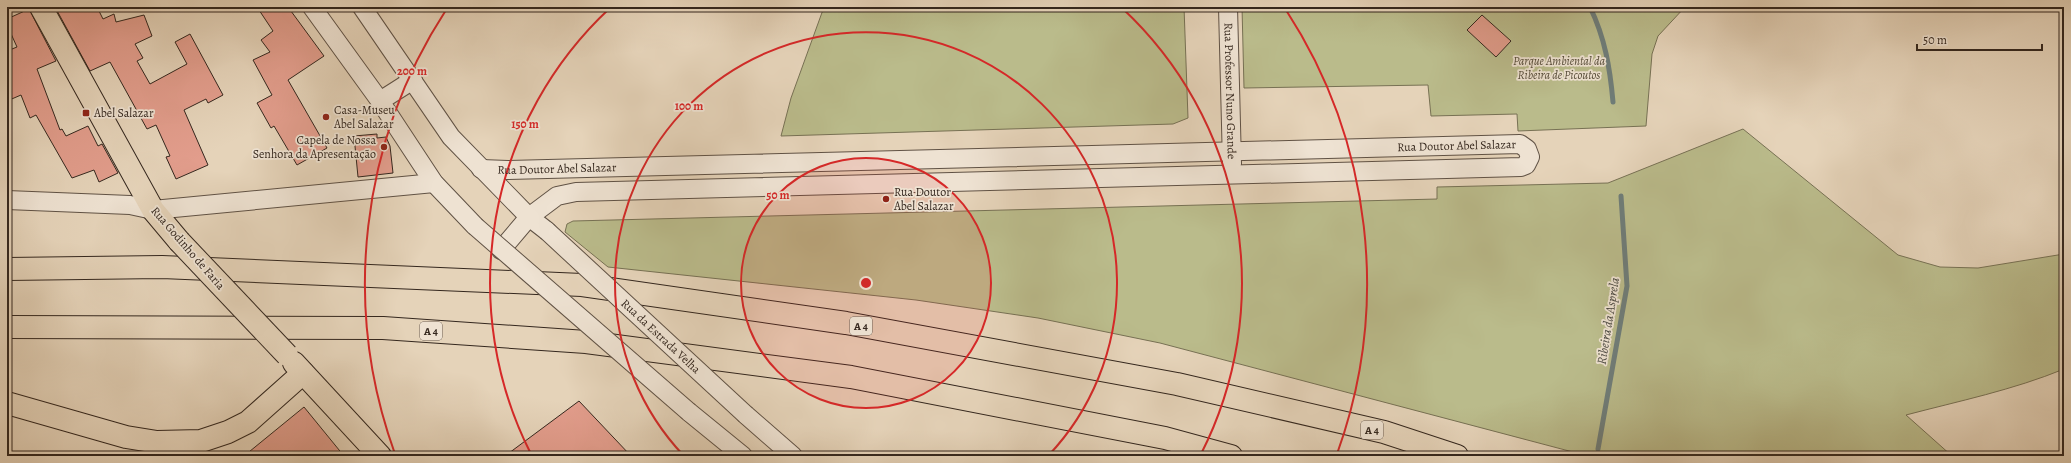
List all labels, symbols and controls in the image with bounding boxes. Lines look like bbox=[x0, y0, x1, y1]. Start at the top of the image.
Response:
street label: Rua Professor Nuno Grande bbox=[1220, 23, 1240, 159]
scale bar bbox=[1917, 26, 2042, 52]
text: 50 m bbox=[1923, 32, 1947, 48]
park label: Parque Ambiental da Ribeira de Picoutos bbox=[1513, 53, 1605, 83]
text: 200 m bbox=[397, 63, 427, 79]
text: 100 m bbox=[675, 98, 703, 114]
place label: Casa-Museu Abel Salazar bbox=[333, 102, 395, 132]
place label: Abel Salazar bbox=[93, 105, 154, 121]
marker: Abel Salazar bbox=[81, 108, 91, 118]
marker: Casa-Museu Abel Salazar bbox=[321, 112, 331, 122]
text: 150 m bbox=[511, 116, 539, 132]
place label: Capela de Nossa Senhora da Apresentação bbox=[253, 132, 376, 162]
street label: Rua Doutor Abel Salazar bbox=[1397, 136, 1517, 155]
marker: Capela de Nossa Senhora da Apresentação bbox=[379, 142, 389, 152]
street label: Rua Doutor Abel Salazar bbox=[497, 159, 617, 178]
place label: Rua Doutor Abel Salazar bbox=[893, 184, 954, 214]
text: 50 m bbox=[766, 187, 790, 203]
marker: Rua Doutor Abel Salazar bbox=[881, 194, 891, 204]
street label: Rua Godinho de Faria bbox=[147, 203, 229, 293]
centre of rings bbox=[859, 276, 873, 290]
water label: Ribeira da Asprela bbox=[1593, 276, 1623, 366]
street label: Rua da Estrada Velha bbox=[618, 295, 704, 377]
road number: A 4 bbox=[850, 317, 872, 335]
road number: A 4 bbox=[420, 322, 442, 340]
road number: A 4 bbox=[1361, 421, 1383, 439]

